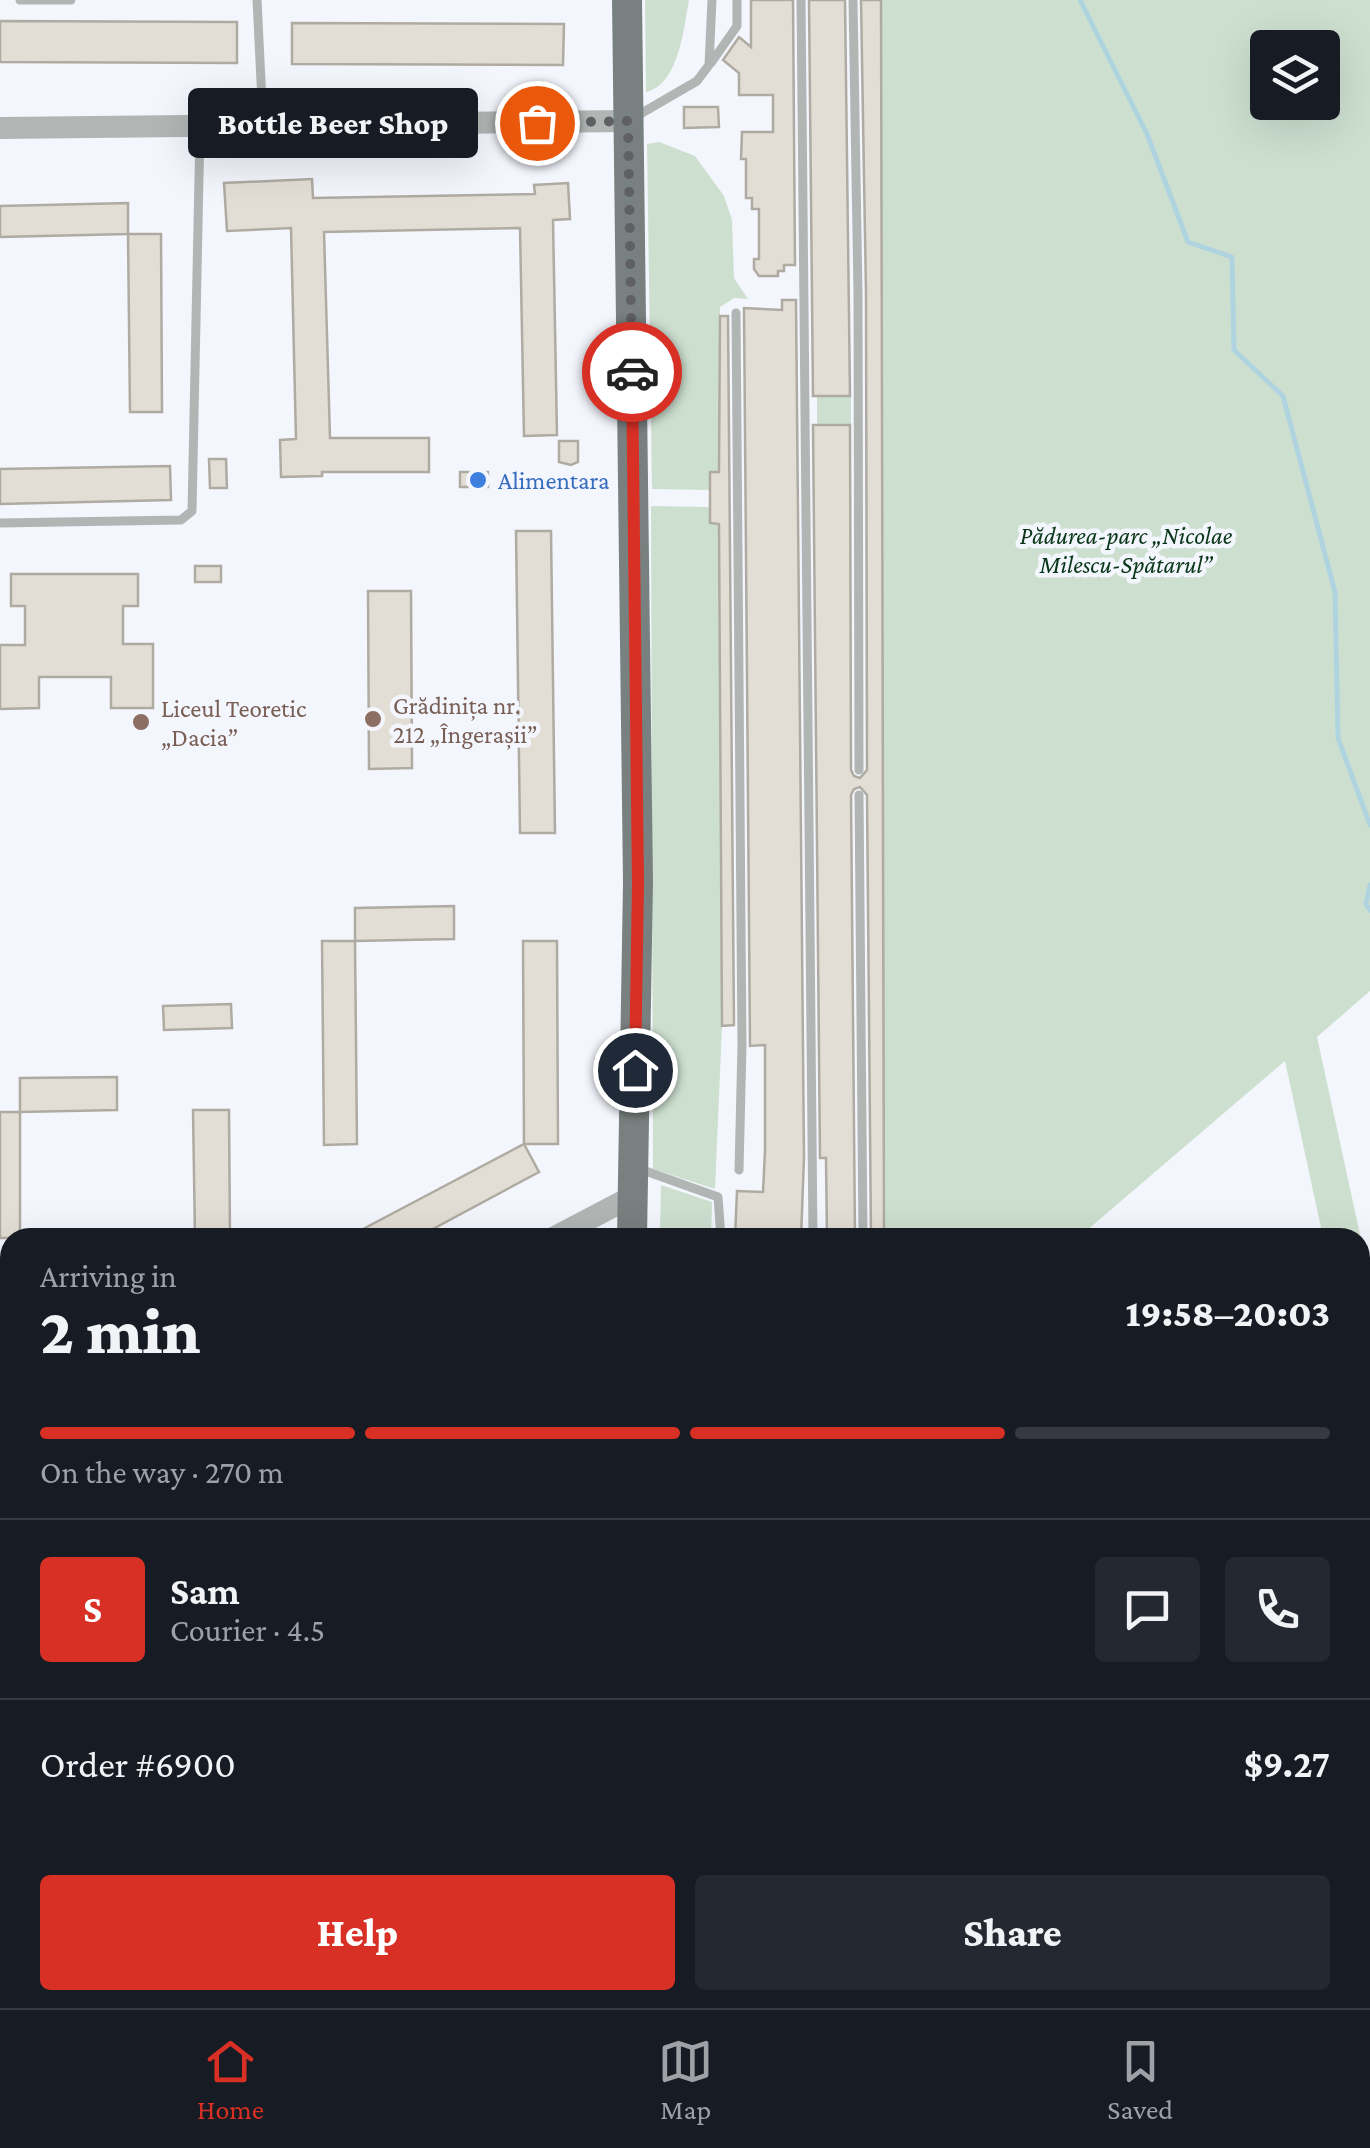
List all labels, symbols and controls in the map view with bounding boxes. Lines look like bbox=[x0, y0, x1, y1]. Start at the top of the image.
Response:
map controls bbox=[1250, 30, 1340, 120]
button: layers bbox=[1250, 30, 1340, 120]
pin bbox=[495, 81, 580, 166]
callout: Bottle Beer Shop bbox=[187, 88, 477, 158]
icon: bag bbox=[510, 96, 565, 151]
text: Bottle Beer Shop bbox=[218, 105, 448, 141]
courier bbox=[582, 322, 682, 422]
icon: car bbox=[605, 345, 660, 400]
place label: Alimentara bbox=[498, 467, 610, 494]
marker: Alimentara bbox=[467, 469, 489, 491]
park label: Pădurea-parc „Nicolae Milescu-Spătarul” bbox=[1020, 522, 1233, 579]
place label: Grădinița nr. 212 „Îngerașii” bbox=[393, 692, 537, 750]
place label: Liceul Teoretic „Dacia” bbox=[161, 695, 307, 751]
marker: Grădinița nr. 212 „Îngerașii” bbox=[362, 708, 384, 730]
marker: Liceul Teoretic „Dacia” bbox=[130, 711, 152, 733]
pin bbox=[593, 1028, 678, 1113]
icon: home bbox=[608, 1043, 663, 1098]
text: Arriving in bbox=[40, 1258, 177, 1294]
text: 19:58–20:03 bbox=[1126, 1292, 1330, 1334]
text: 2 min bbox=[40, 1295, 201, 1367]
text: On the way · 270 m bbox=[40, 1454, 284, 1490]
button: chat bbox=[1095, 1557, 1200, 1662]
button: phone bbox=[1225, 1557, 1330, 1662]
text: Sam bbox=[170, 1570, 240, 1612]
text: S bbox=[83, 1588, 102, 1630]
text: Courier · 4.5 bbox=[170, 1612, 325, 1648]
text: Order #6900 bbox=[40, 1743, 236, 1785]
text: $9.27 bbox=[1244, 1743, 1330, 1785]
button: Help bbox=[40, 1875, 675, 1990]
button: Share bbox=[695, 1875, 1330, 1990]
tab: Home bbox=[197, 2034, 264, 2125]
tab: Map bbox=[658, 2034, 713, 2125]
tab: Saved bbox=[1107, 2034, 1173, 2125]

